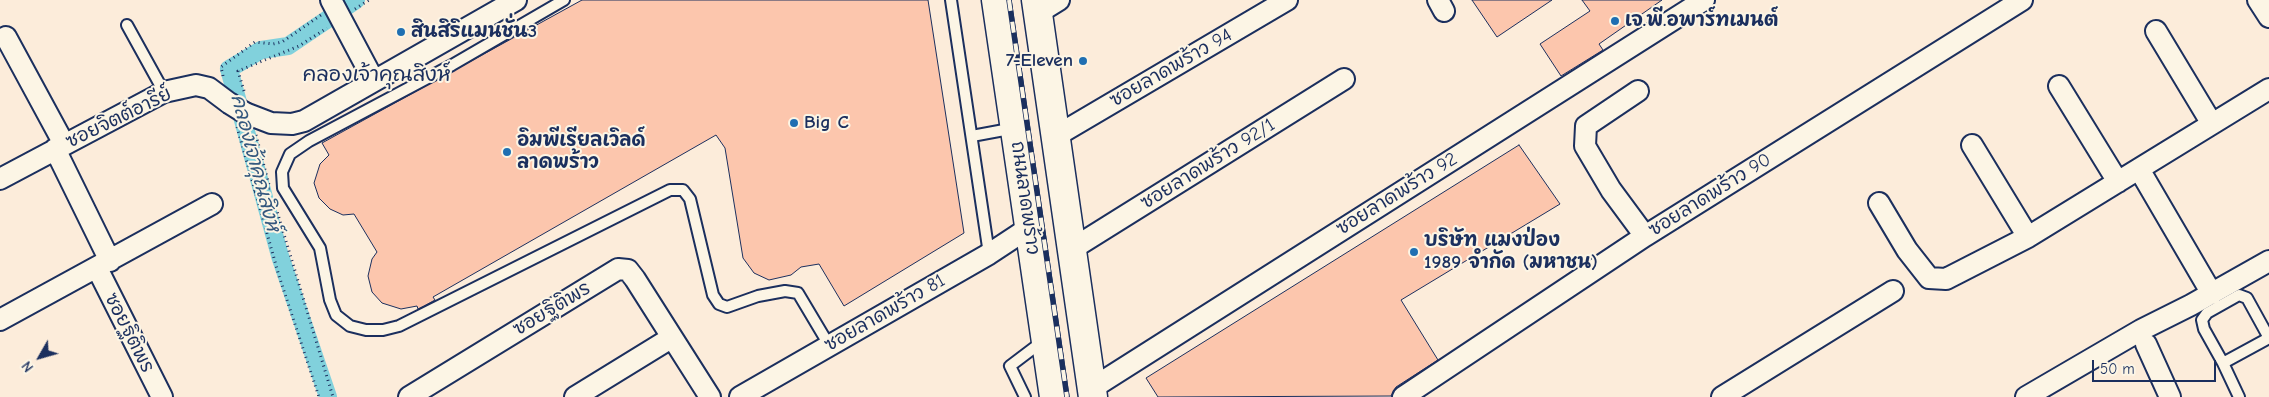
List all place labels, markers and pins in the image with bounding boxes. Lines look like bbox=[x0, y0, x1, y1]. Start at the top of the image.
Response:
place label: เจ.พี.อพาร์ทเมนต์ bbox=[1625, 10, 1778, 32]
marker: เจ.พี.อพาร์ทเมนต์ bbox=[1609, 15, 1621, 27]
place label: สินสิริแมนชั่น3 bbox=[411, 21, 537, 43]
marker: สินสิริแมนชั่น3 bbox=[395, 26, 407, 38]
place label: 7-Eleven bbox=[1006, 50, 1073, 72]
marker: 7-Eleven bbox=[1077, 55, 1089, 67]
place label: Big C bbox=[804, 112, 849, 134]
marker: Big C bbox=[788, 117, 800, 129]
place label: อิมพีเรียลเวิลด์ ลาดพร้าว bbox=[517, 130, 646, 174]
marker: อิมพีเรียลเวิลด์ ลาดพร้าว bbox=[501, 146, 513, 158]
place label: บริษัท แมงป่อง 1989 จำกัด (มหาชน) bbox=[1424, 230, 1598, 274]
marker: บริษัท แมงป่อง 1989 จำกัด (มหาชน) bbox=[1408, 246, 1420, 258]

